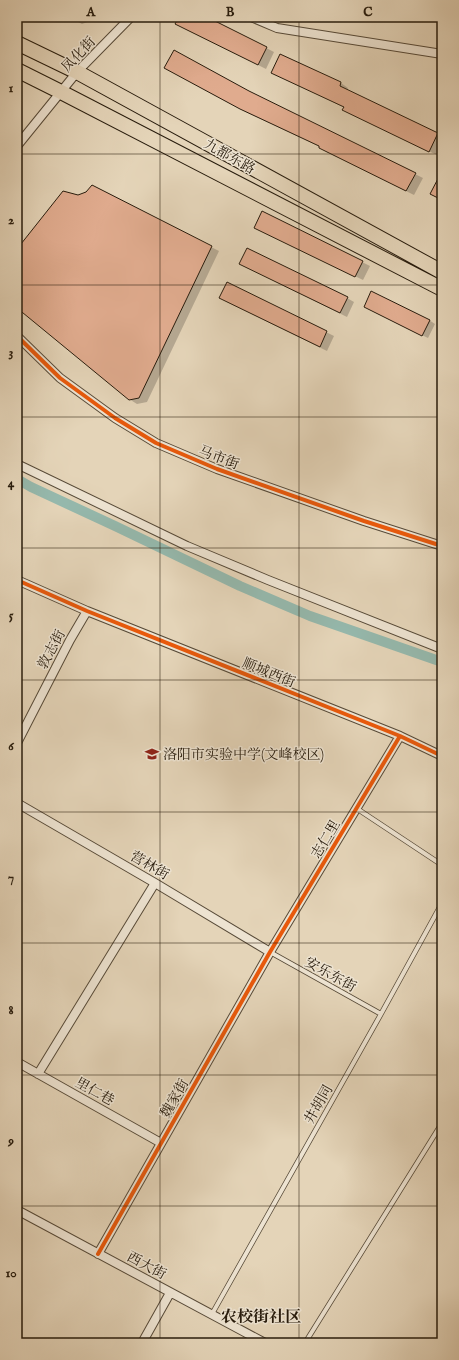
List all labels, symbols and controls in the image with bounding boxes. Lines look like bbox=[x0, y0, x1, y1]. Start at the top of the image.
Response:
text: A bbox=[86, 4, 97, 21]
text: B bbox=[226, 4, 235, 21]
text: C bbox=[363, 4, 373, 21]
street label: 凤化街 bbox=[58, 33, 100, 76]
text: 1 bbox=[9, 80, 14, 97]
street label: 九都东路 bbox=[201, 135, 258, 178]
text: 2 bbox=[8, 212, 14, 229]
text: 3 bbox=[9, 344, 14, 361]
street label: 马市街 bbox=[196, 442, 241, 474]
text: 4 bbox=[8, 475, 15, 492]
text: 5 bbox=[9, 607, 14, 624]
street label: 敦志街 bbox=[34, 627, 70, 672]
street label: 顺城西街 bbox=[239, 654, 298, 692]
text: 6 bbox=[8, 738, 14, 755]
school or university icon: 洛阳市实验中学(文峰校区) bbox=[144, 746, 160, 762]
place label: 洛阳市实验中学(文峰校区) bbox=[163, 746, 324, 764]
street label: 志仁里 bbox=[307, 817, 344, 862]
street label: 营林街 bbox=[127, 848, 172, 884]
text: 7 bbox=[8, 870, 14, 887]
street label: 安乐东街 bbox=[302, 953, 359, 996]
text: 8 bbox=[8, 1002, 14, 1019]
street label: 里仁巷 bbox=[72, 1074, 117, 1110]
street label: 魏家街 bbox=[157, 1076, 193, 1121]
street label: 井胡同 bbox=[301, 1082, 337, 1127]
text: 9 bbox=[7, 1133, 14, 1150]
street label: 西大街 bbox=[124, 1248, 169, 1284]
text: 10 bbox=[5, 1265, 17, 1282]
district label: 农校街社区 bbox=[221, 1308, 301, 1328]

